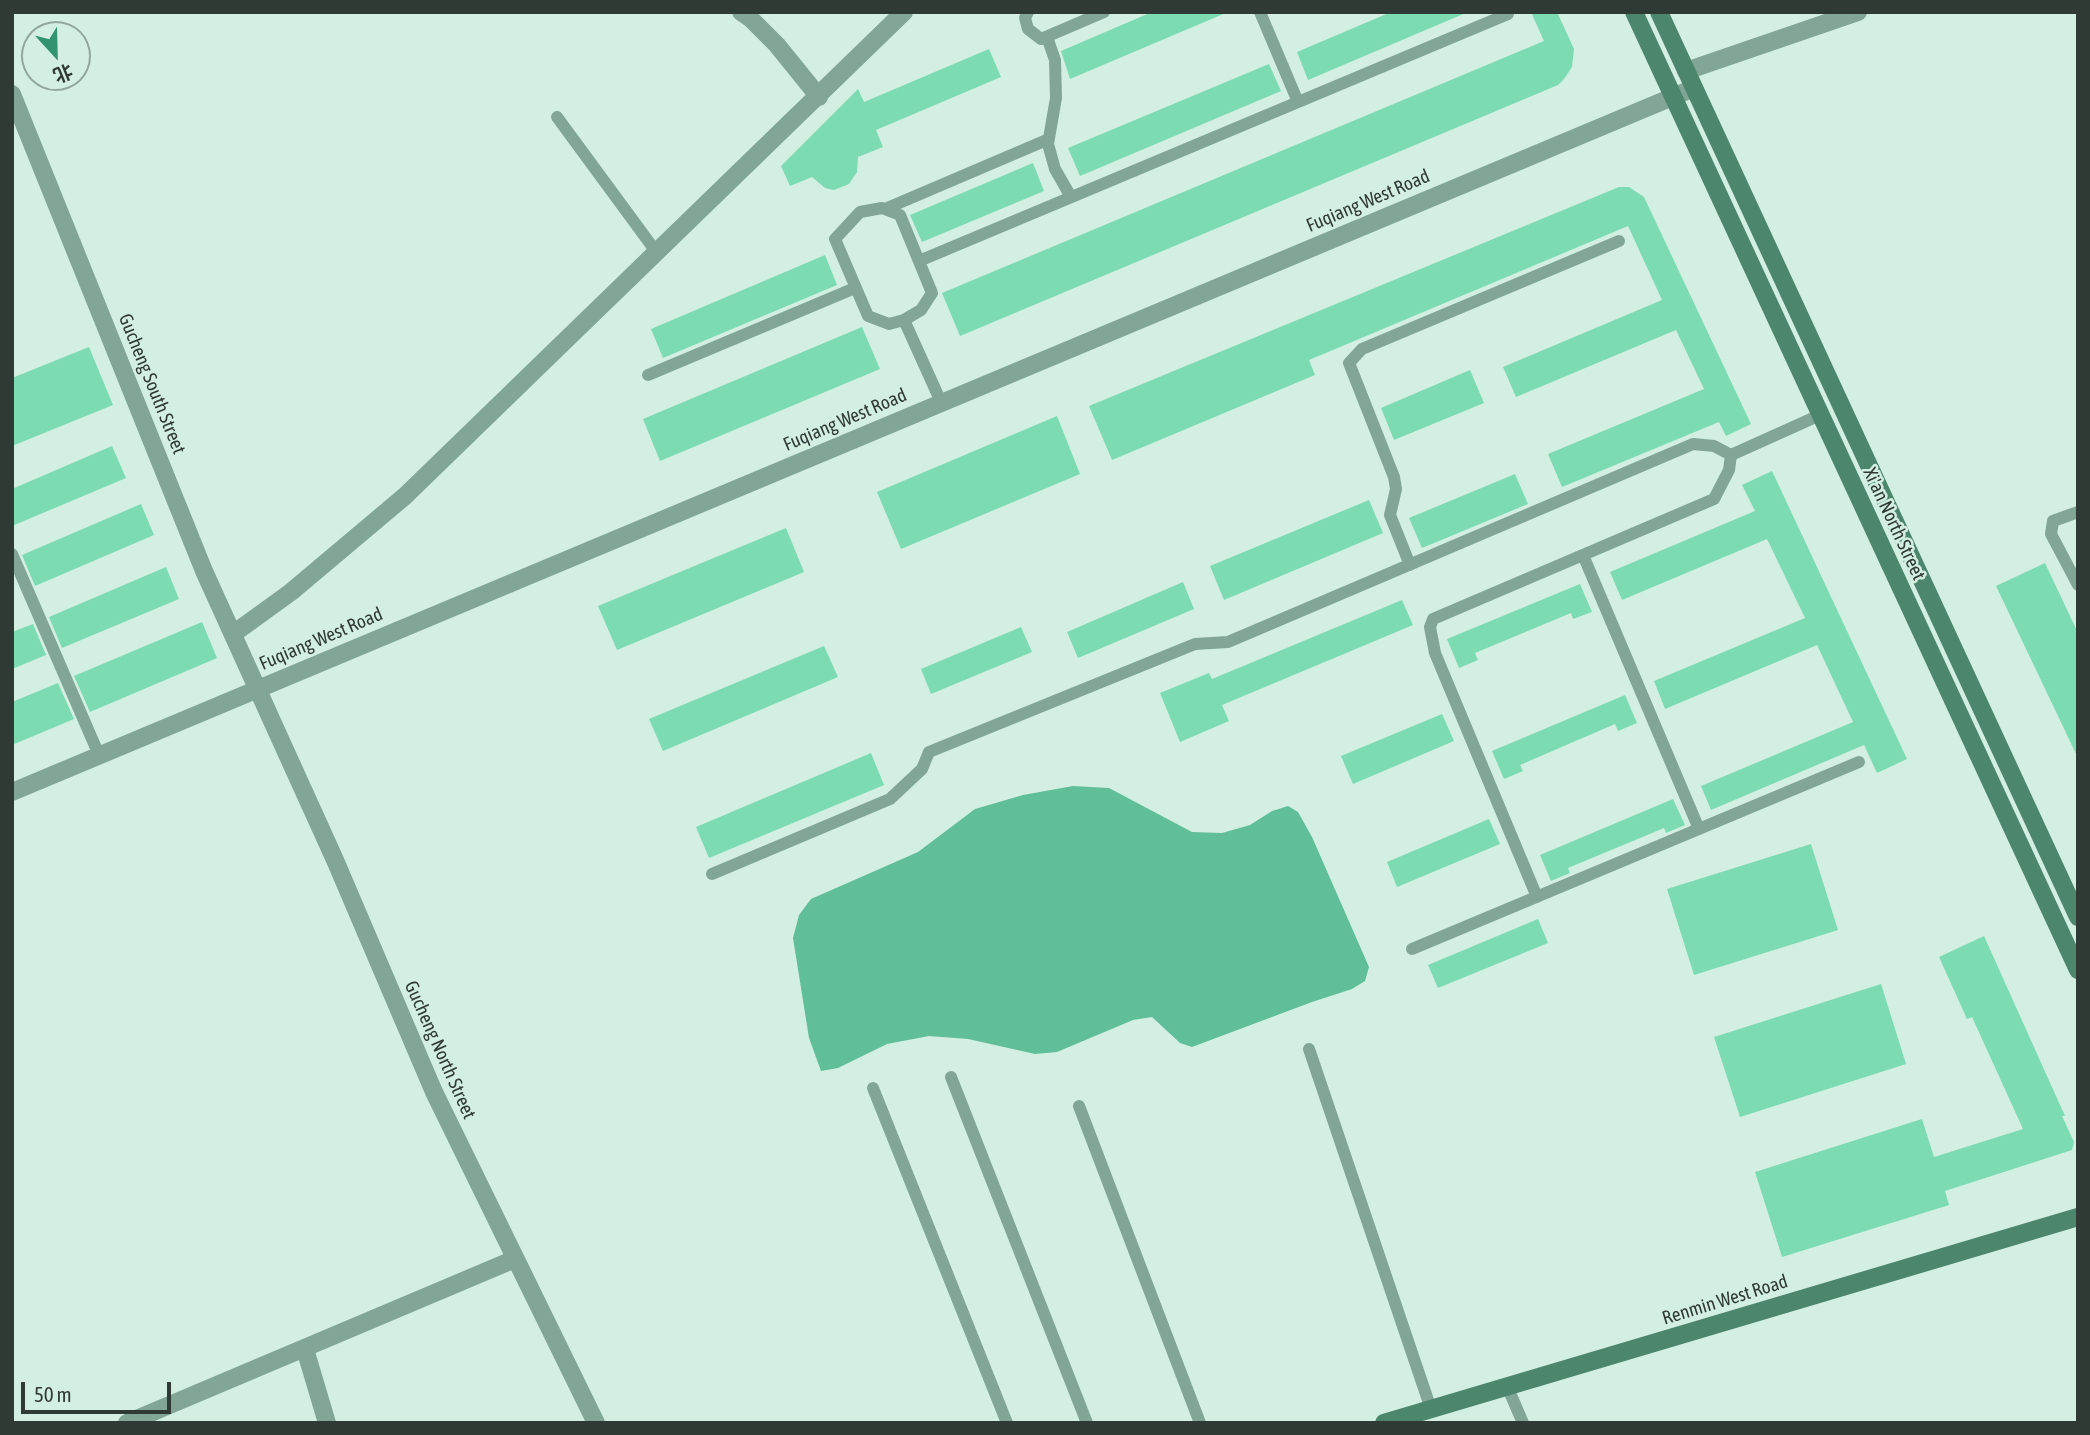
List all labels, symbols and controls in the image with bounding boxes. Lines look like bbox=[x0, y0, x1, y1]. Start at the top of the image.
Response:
north arrow bbox=[21, 21, 91, 91]
text: 北 bbox=[50, 60, 76, 87]
street label: Fuqiang West Road bbox=[1303, 165, 1433, 237]
street label: Gucheng South Street bbox=[113, 311, 191, 457]
street label: Fuqiang West Road bbox=[780, 384, 910, 456]
street label: Xi'an North Street bbox=[1858, 464, 1930, 584]
street label: Fuqiang West Road bbox=[256, 603, 386, 675]
street label: Gucheng North Street bbox=[399, 977, 481, 1123]
street label: Renmin West Road bbox=[1659, 1270, 1791, 1330]
scale bar bbox=[24, 1368, 175, 1412]
text: 50 m bbox=[34, 1382, 72, 1406]

